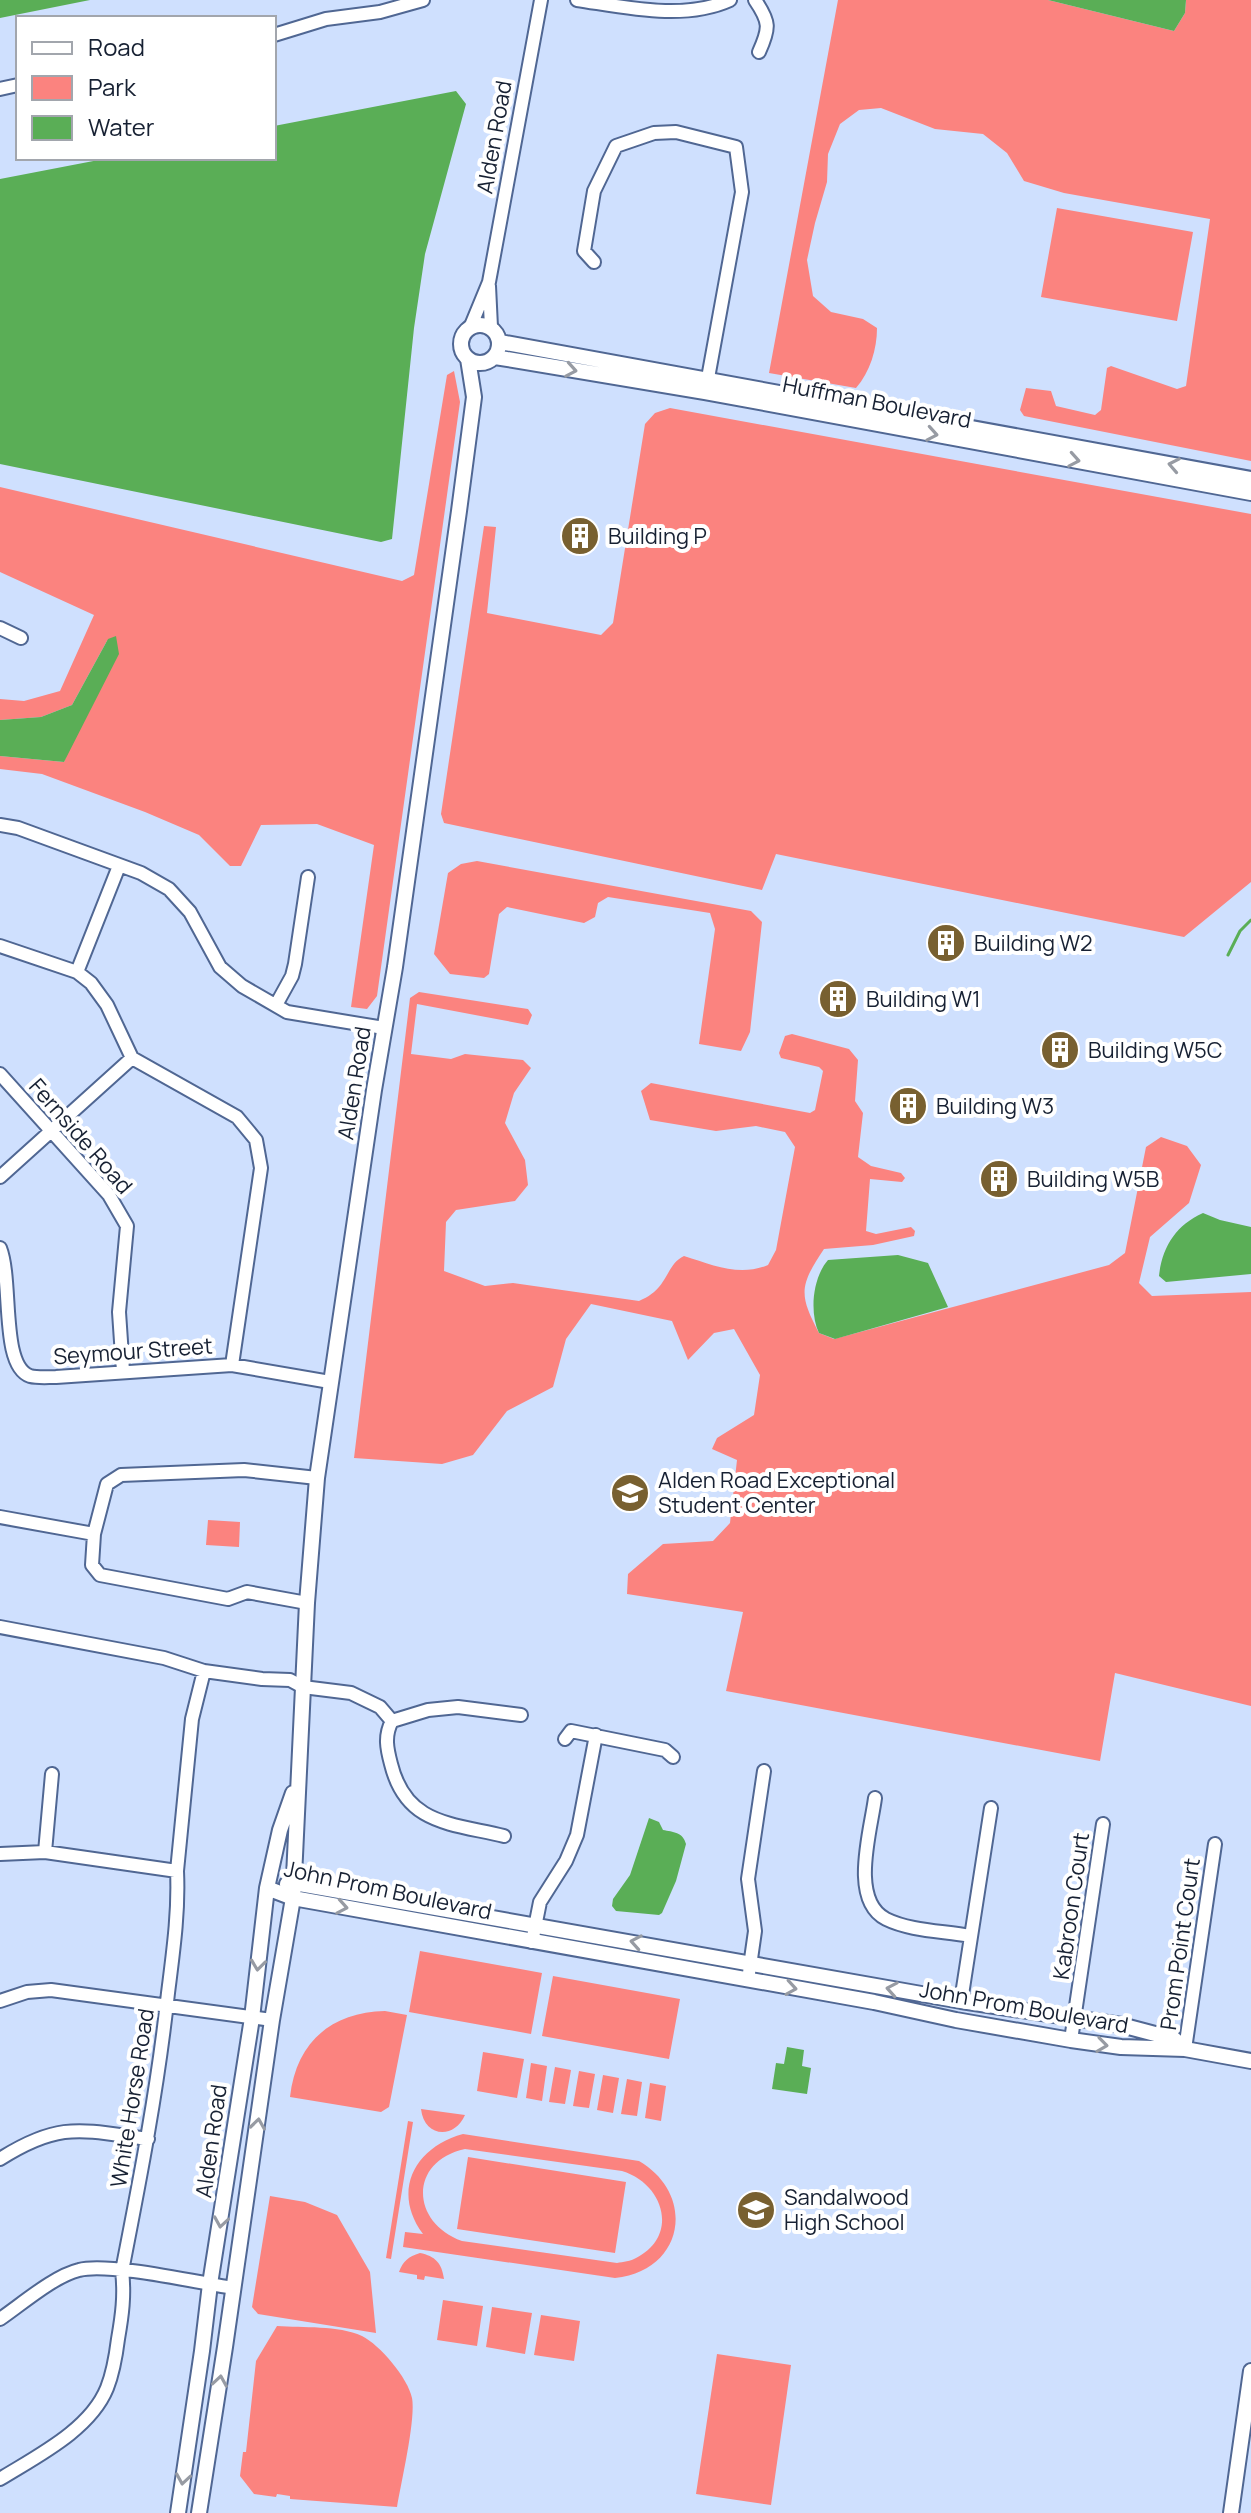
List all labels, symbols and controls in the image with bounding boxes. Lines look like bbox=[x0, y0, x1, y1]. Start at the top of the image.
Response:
legend bbox=[16, 16, 276, 160]
text: Road bbox=[88, 30, 145, 63]
text: Park bbox=[88, 70, 137, 103]
street label: Alden Road bbox=[469, 78, 519, 196]
text: Water bbox=[88, 110, 155, 143]
one-way arrow bbox=[565, 360, 578, 377]
street label: Huffman Boulevard bbox=[780, 369, 974, 435]
one-way arrow bbox=[925, 425, 939, 442]
one-way arrow bbox=[1068, 451, 1081, 468]
one-way arrow bbox=[1168, 457, 1181, 474]
building icon: Building P bbox=[559, 515, 601, 557]
place label: Building P bbox=[608, 521, 707, 551]
building icon: Building W2 bbox=[925, 922, 967, 964]
place label: Building W2 bbox=[974, 928, 1093, 958]
building icon: Building W1 bbox=[817, 978, 859, 1020]
place label: Building W1 bbox=[866, 984, 981, 1014]
street label: Alden Road bbox=[330, 1024, 378, 1142]
building icon: Building W5C bbox=[1039, 1029, 1081, 1071]
place label: Building W5C bbox=[1088, 1035, 1223, 1065]
street label: Fernside Road bbox=[23, 1072, 139, 1200]
building icon: Building W3 bbox=[887, 1085, 929, 1127]
place label: Building W3 bbox=[936, 1091, 1054, 1121]
building icon: Building W5B bbox=[978, 1158, 1020, 1200]
place label: Building W5B bbox=[1027, 1164, 1159, 1194]
street label: Seymour Street bbox=[52, 1330, 214, 1372]
place label: Alden Road Exceptional Student Center bbox=[658, 1465, 895, 1520]
school or university icon: Alden Road Exceptional Student Center bbox=[609, 1472, 651, 1514]
street label: Kabroon Court bbox=[1046, 1830, 1096, 1981]
street label: John Prom Boulevard bbox=[281, 1853, 495, 1927]
street label: Prom Point Court bbox=[1153, 1856, 1207, 2032]
one-way arrow bbox=[336, 1897, 349, 1914]
one-way arrow bbox=[629, 1935, 643, 1952]
one-way arrow bbox=[250, 1959, 267, 1972]
street label: John Prom Boulevard bbox=[917, 1974, 1131, 2040]
one-way arrow bbox=[784, 1978, 798, 1995]
one-way arrow bbox=[885, 1981, 899, 1998]
street label: White Horse Road bbox=[103, 2006, 161, 2190]
one-way arrow bbox=[1095, 2036, 1109, 2053]
street label: Alden Road bbox=[188, 2082, 234, 2200]
one-way arrow bbox=[249, 2117, 266, 2130]
place label: Sandalwood High School bbox=[784, 2182, 909, 2237]
school or university icon: Sandalwood High School bbox=[735, 2189, 777, 2231]
one-way arrow bbox=[214, 2216, 231, 2229]
one-way arrow bbox=[211, 2374, 228, 2388]
one-way arrow bbox=[175, 2473, 192, 2486]

